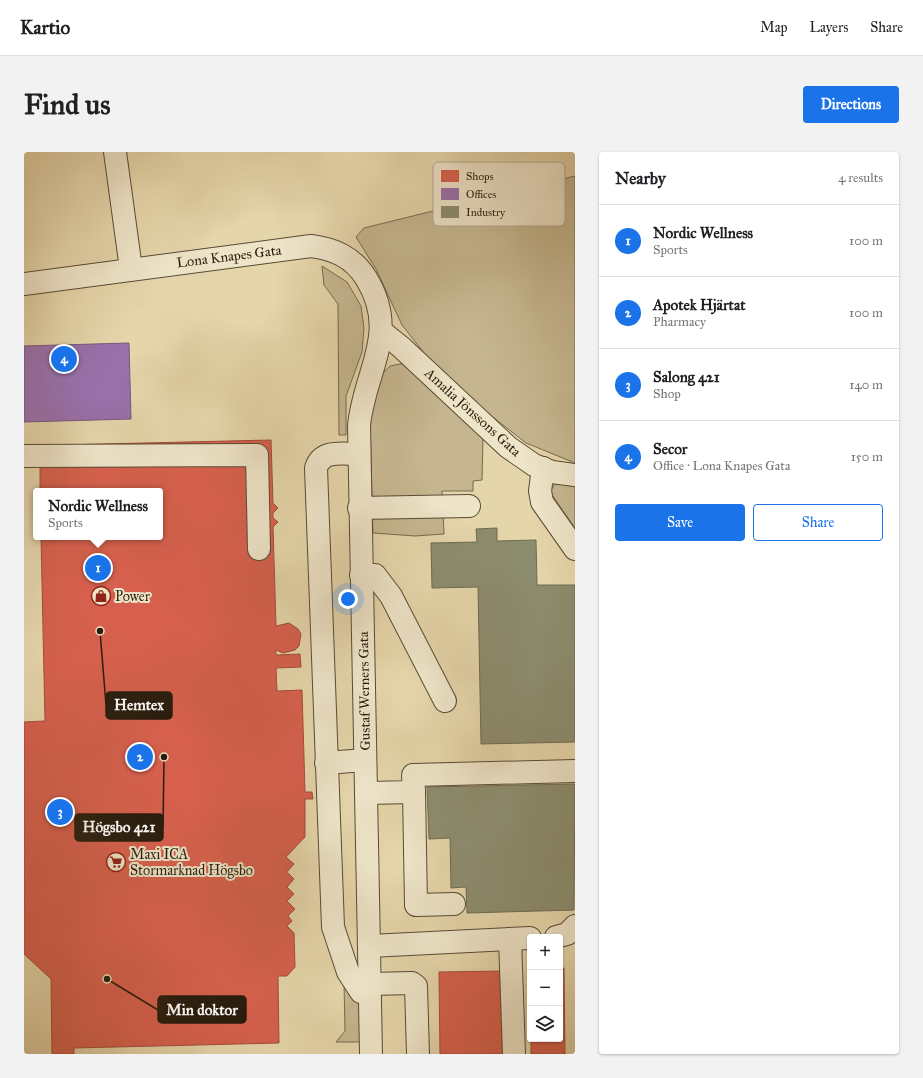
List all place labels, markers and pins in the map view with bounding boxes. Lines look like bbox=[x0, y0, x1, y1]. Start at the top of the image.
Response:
pin: 4 bbox=[51, 344, 77, 374]
pin: 1 bbox=[85, 553, 111, 583]
shop icon: Power bbox=[90, 585, 112, 607]
place label: Power bbox=[115, 588, 151, 605]
callout: Hemtex bbox=[106, 692, 172, 719]
pin: 2 bbox=[127, 742, 153, 772]
pin: 3 bbox=[47, 797, 73, 827]
callout: Högsbo 421 bbox=[75, 814, 163, 841]
place label: Maxi ICA Stormarknad Högsbo bbox=[130, 846, 253, 879]
supermarket icon: Maxi ICA Stormarknad Högsbo bbox=[105, 851, 127, 873]
callout: Min doktor bbox=[158, 996, 246, 1023]

